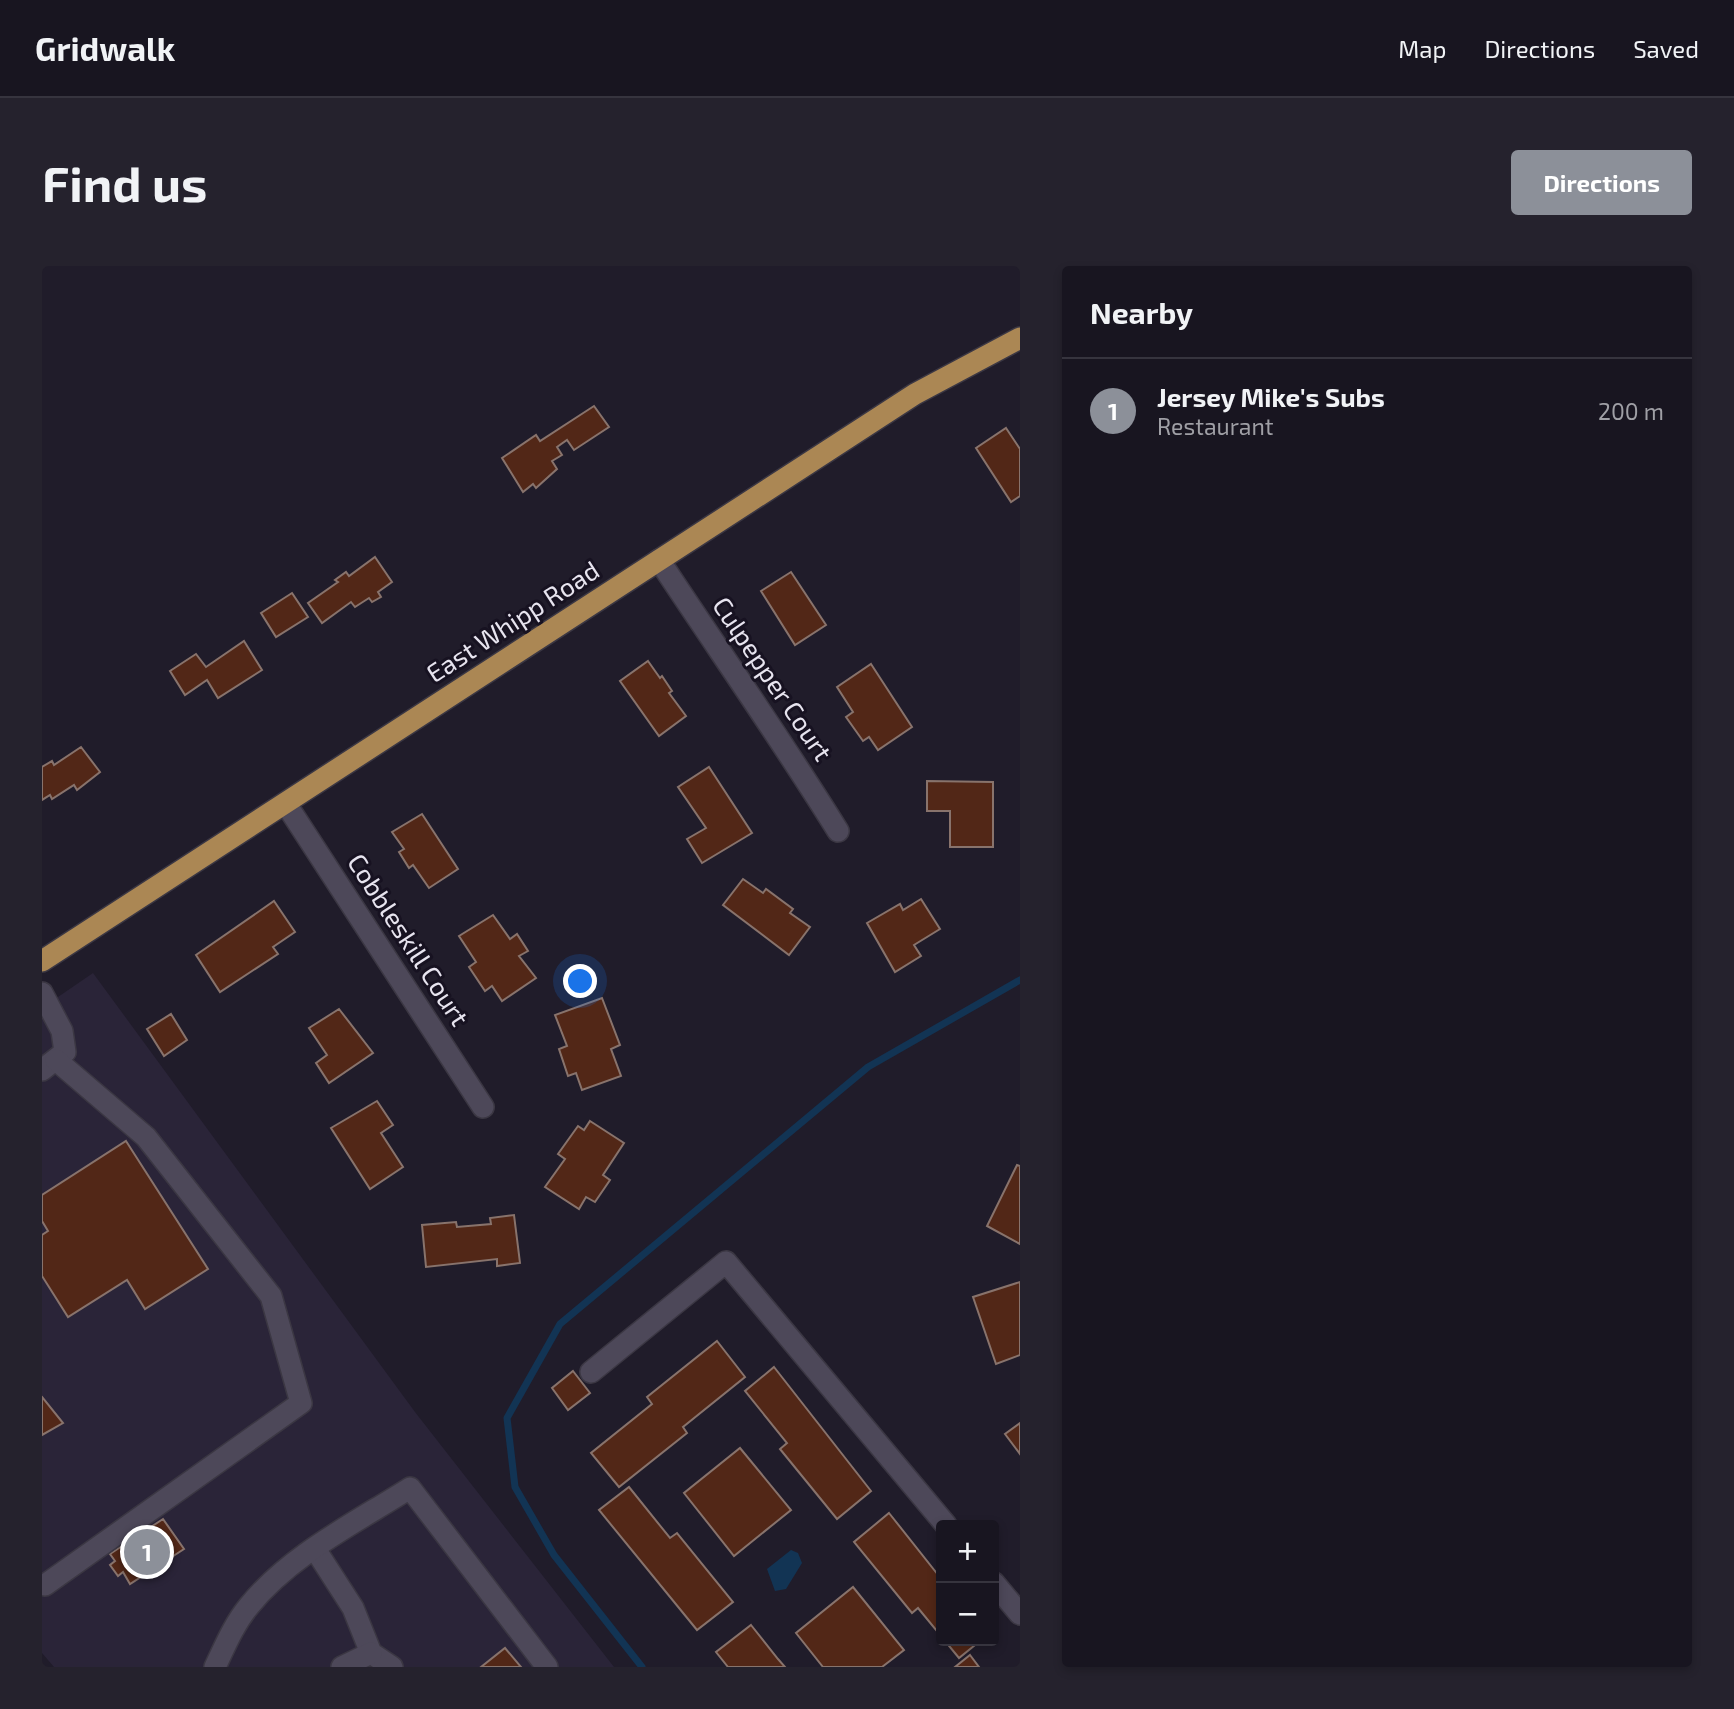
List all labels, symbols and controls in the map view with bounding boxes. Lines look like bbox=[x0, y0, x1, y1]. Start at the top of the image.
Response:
text: Gridwalk bbox=[35, 28, 175, 68]
text: Map bbox=[1398, 34, 1446, 63]
text: Directions bbox=[1484, 34, 1595, 63]
text: Saved bbox=[1633, 34, 1699, 63]
button: Directions bbox=[1511, 150, 1692, 215]
text: Find us bbox=[42, 153, 207, 212]
text: Nearby bbox=[1090, 294, 1193, 330]
text: Jersey Mike's Subs bbox=[1157, 381, 1385, 412]
text: 1 bbox=[1108, 397, 1118, 425]
text: 200 m bbox=[1598, 397, 1664, 425]
text: Restaurant bbox=[1157, 412, 1274, 440]
street label: East Whipp Road bbox=[420, 553, 604, 688]
street label: Culpepper Court bbox=[707, 590, 840, 766]
street label: Cobbleskill Court bbox=[342, 847, 477, 1031]
your location bbox=[563, 964, 597, 998]
map controls bbox=[936, 1520, 999, 1646]
button: + bbox=[936, 1520, 999, 1583]
pin: 1 bbox=[124, 1526, 170, 1578]
button: − bbox=[936, 1583, 999, 1646]

